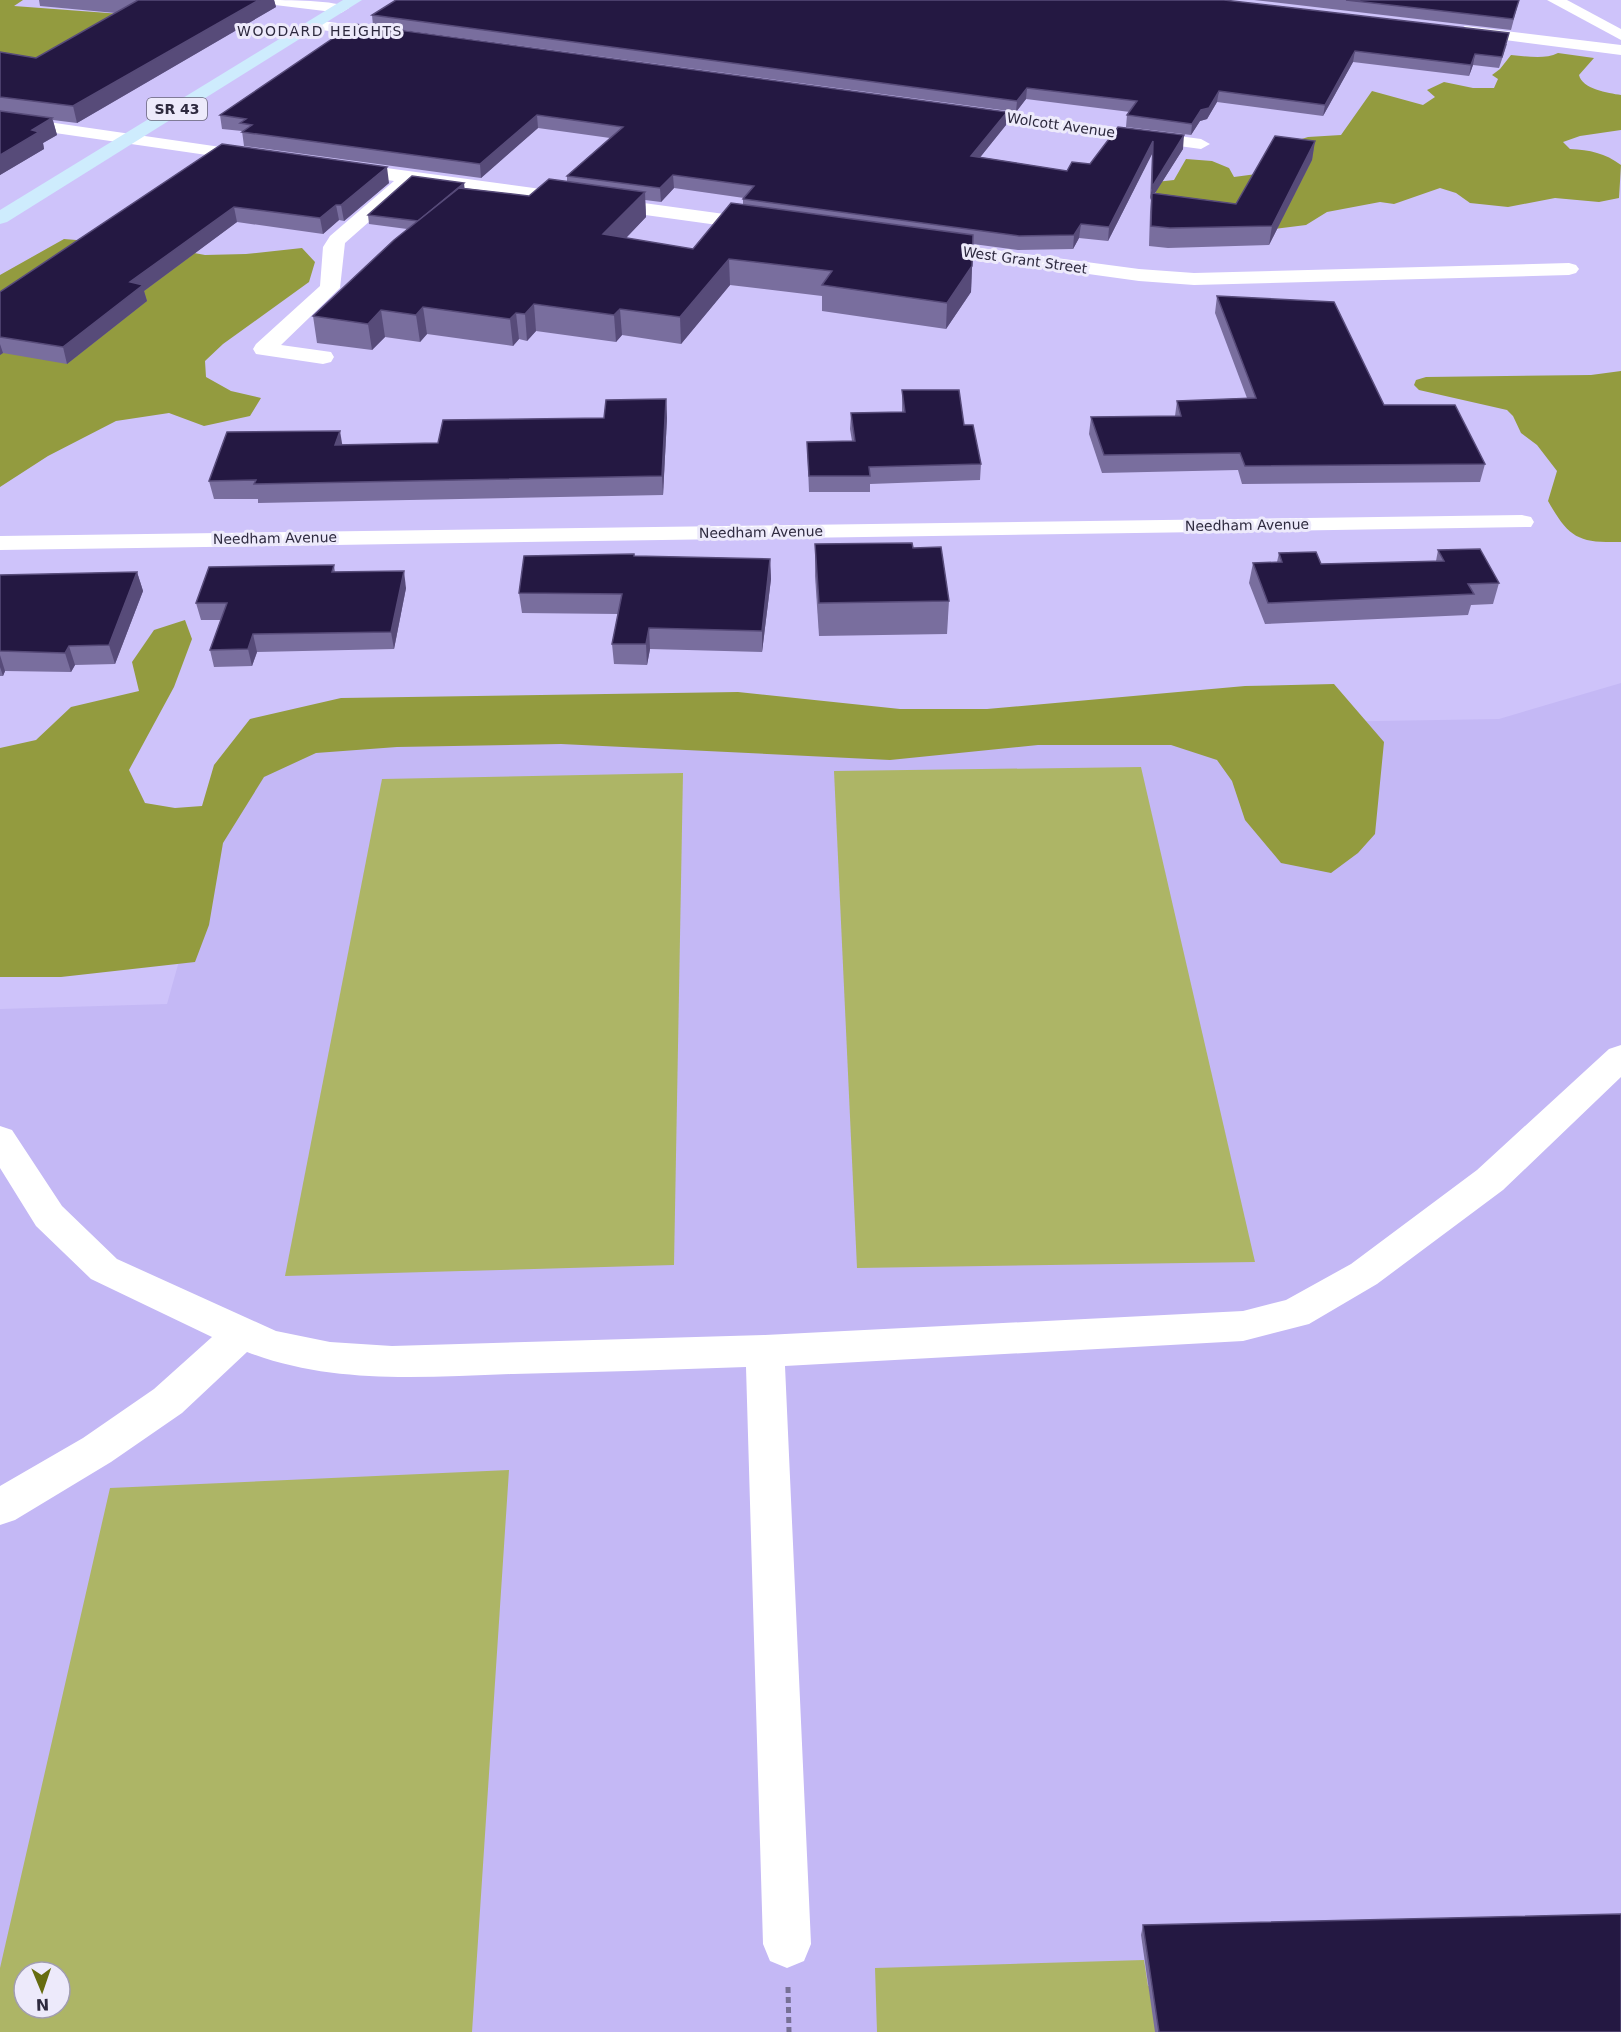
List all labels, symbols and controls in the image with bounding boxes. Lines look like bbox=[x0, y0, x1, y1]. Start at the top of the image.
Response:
district label: WOODARD HEIGHTS bbox=[237, 23, 403, 39]
road number: SR 43 bbox=[147, 98, 207, 120]
street label: Wolcott Avenue bbox=[1006, 109, 1116, 141]
street label: West Grant Street bbox=[962, 243, 1089, 277]
street label: Needham Avenue bbox=[1185, 516, 1309, 534]
street label: Needham Avenue bbox=[699, 523, 823, 541]
street label: Needham Avenue bbox=[213, 529, 337, 547]
north arrow bbox=[12, 1960, 72, 2020]
text: N bbox=[35, 1995, 50, 2014]

